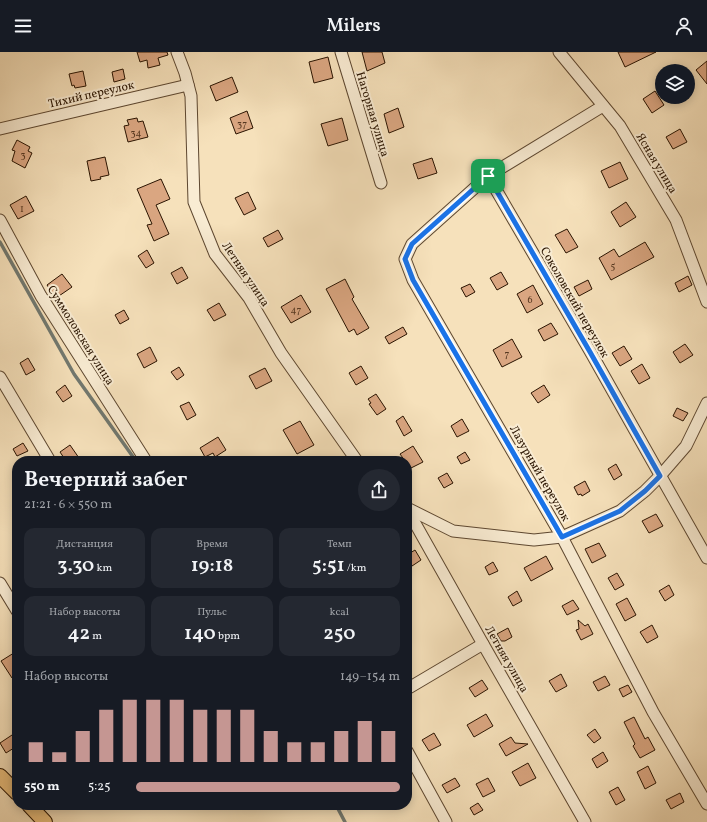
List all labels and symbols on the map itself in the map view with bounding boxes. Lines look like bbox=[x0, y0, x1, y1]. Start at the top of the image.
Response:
street label: Нагорная улица bbox=[351, 70, 393, 159]
street label: Тихий переулок bbox=[47, 77, 136, 113]
house number: 37 bbox=[237, 117, 247, 131]
house number: 34 bbox=[130, 126, 142, 140]
street label: Ясная улица bbox=[632, 130, 681, 197]
house number: 3 bbox=[20, 148, 26, 162]
pin bbox=[471, 159, 505, 193]
house number: 1 bbox=[20, 202, 24, 216]
street label: Летняя улица bbox=[218, 239, 273, 310]
street label: Соколовский переулок bbox=[536, 244, 613, 361]
house number: 5 bbox=[611, 259, 616, 273]
street label: Суммоловская улица bbox=[43, 283, 117, 389]
house number: 6 bbox=[527, 293, 533, 307]
house number: 47 bbox=[291, 303, 302, 317]
house number: 7 bbox=[505, 347, 510, 361]
street label: Лазурный переулок bbox=[505, 423, 573, 525]
street label: Летняя улица bbox=[480, 623, 532, 696]

